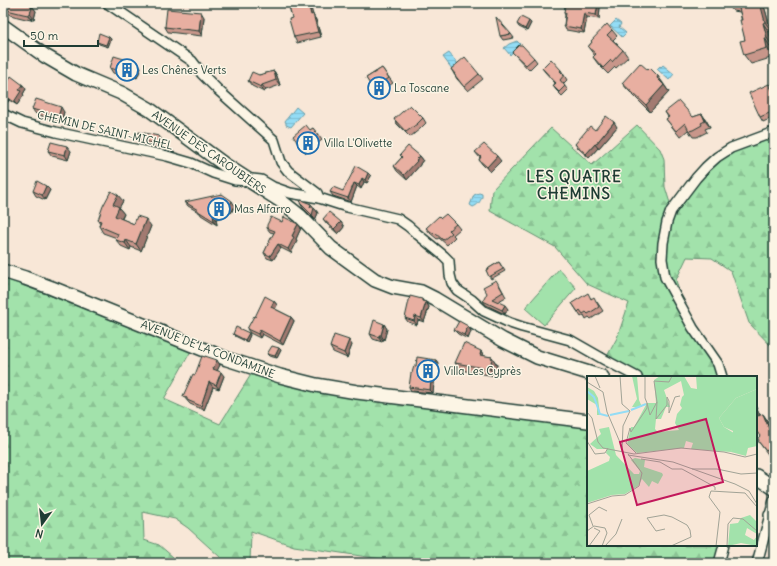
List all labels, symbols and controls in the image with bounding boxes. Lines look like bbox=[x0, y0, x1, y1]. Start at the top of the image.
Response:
scale bar bbox=[24, 22, 98, 48]
text: 50 m bbox=[30, 28, 59, 43]
building icon: Les Chênes Verts bbox=[114, 57, 140, 83]
place label: Les Chênes Verts bbox=[142, 63, 226, 77]
building icon: La Toscane bbox=[366, 75, 392, 101]
place label: La Toscane bbox=[394, 81, 449, 95]
street label: AVENUE DES CAROUBIERS bbox=[149, 107, 269, 197]
street label: CHEMIN DE SAINT-MICHEL bbox=[36, 108, 174, 152]
building icon: Villa L'Olivette bbox=[295, 130, 321, 156]
place label: Villa L'Olivette bbox=[324, 136, 392, 150]
district label: LES QUATRE CHEMINS bbox=[526, 167, 622, 203]
building icon: Mas Alfarro bbox=[206, 196, 232, 222]
place label: Mas Alfarro bbox=[234, 202, 291, 216]
street label: AVENUE DE LA CONDAMINE bbox=[139, 317, 277, 381]
building icon: Villa Les Cyprès bbox=[415, 358, 441, 384]
place label: Villa Les Cyprès bbox=[444, 364, 521, 378]
inset map bbox=[587, 376, 757, 546]
north arrow bbox=[22, 504, 62, 544]
text: N bbox=[34, 526, 45, 541]

